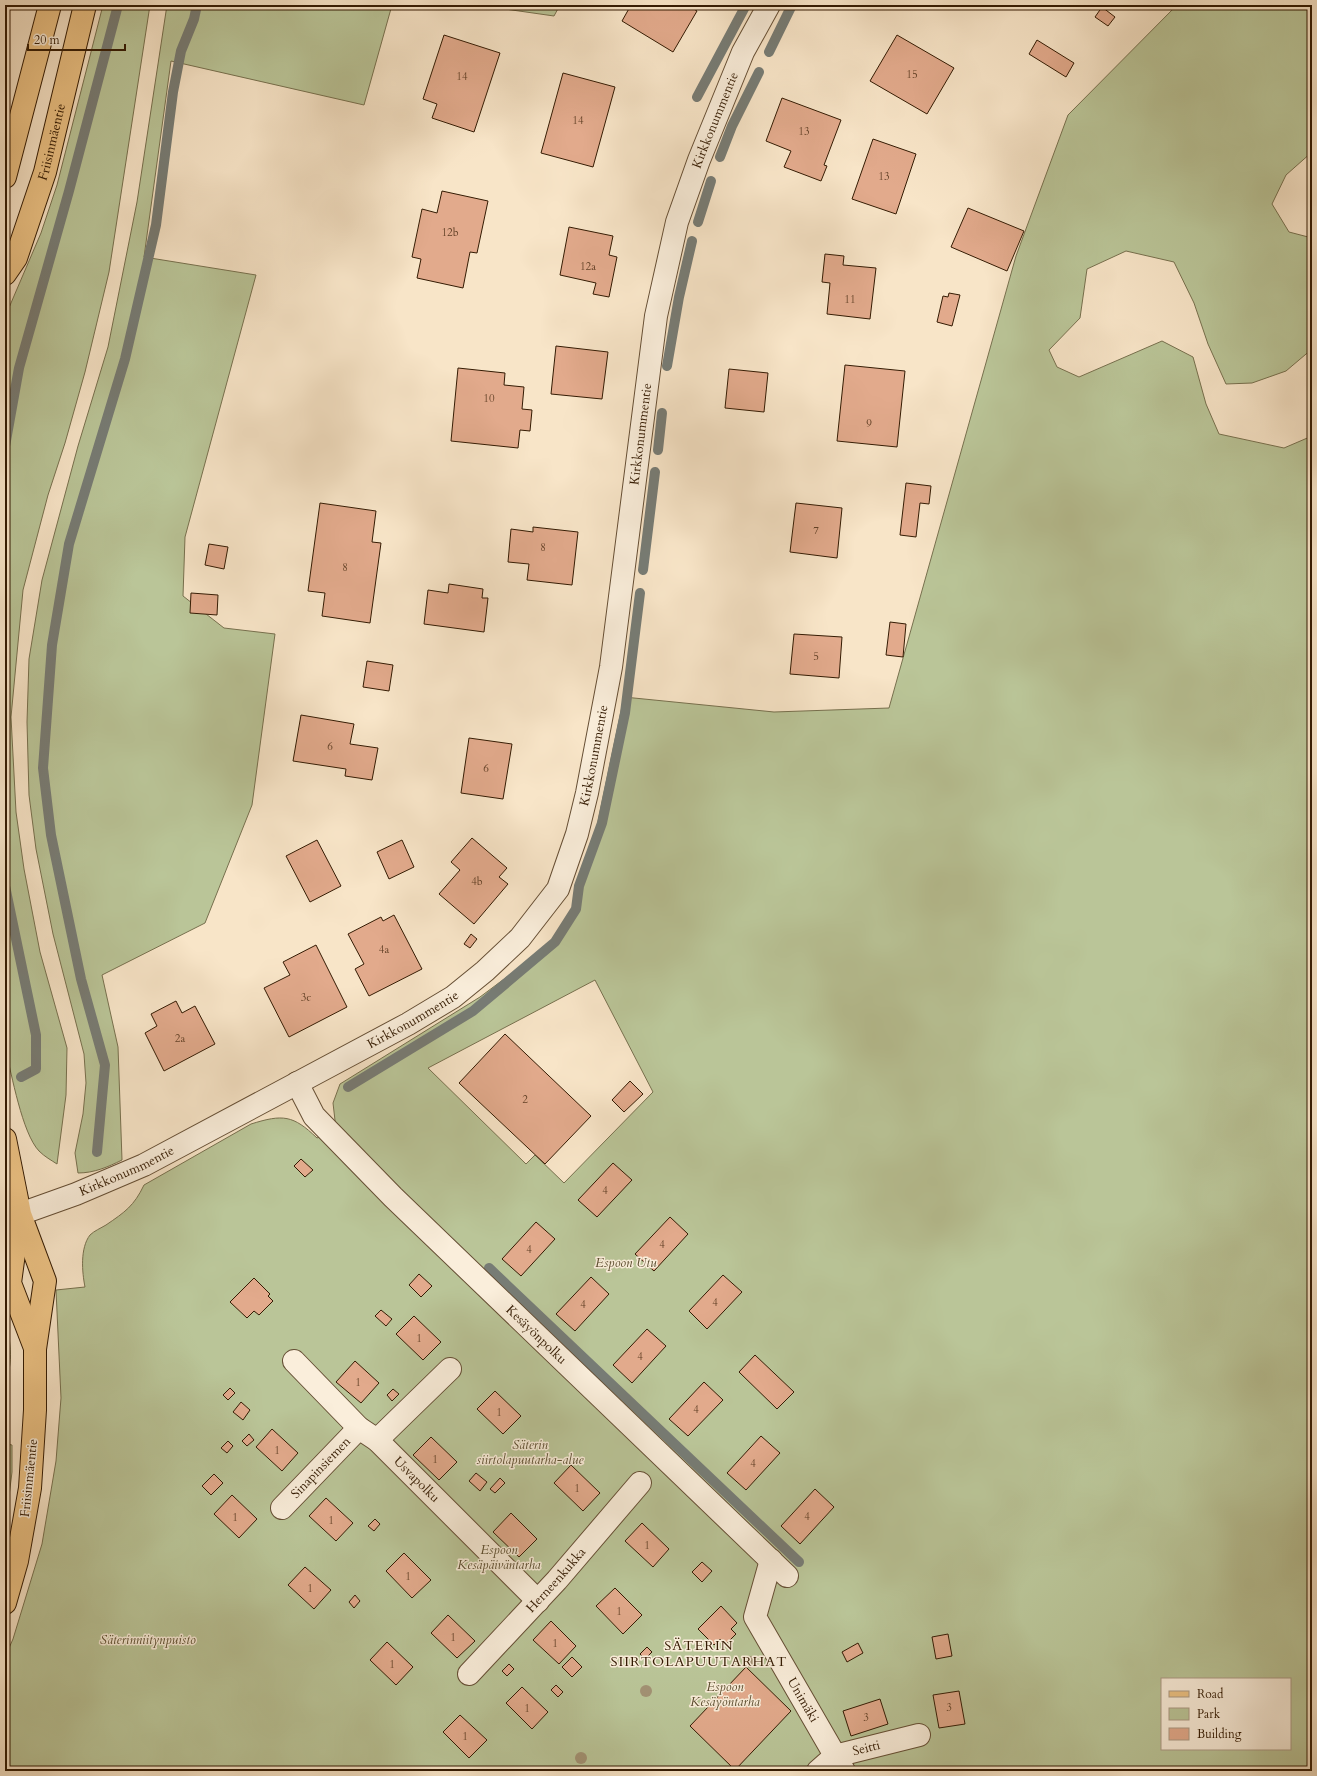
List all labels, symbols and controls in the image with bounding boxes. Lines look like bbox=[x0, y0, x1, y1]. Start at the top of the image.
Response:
scale bar bbox=[28, 26, 125, 52]
text: 20 m bbox=[34, 32, 61, 48]
house number: 15 bbox=[906, 67, 918, 82]
house number: 14 bbox=[456, 69, 468, 84]
street label: Kirkkonummentie bbox=[688, 69, 743, 171]
street label: Friisinmäentie bbox=[34, 102, 70, 183]
house number: 14 bbox=[572, 113, 584, 128]
house number: 13 bbox=[798, 124, 810, 139]
house number: 13 bbox=[878, 169, 890, 184]
house number: 12b bbox=[441, 225, 459, 240]
house number: 12a bbox=[580, 259, 596, 274]
house number: 11 bbox=[844, 292, 856, 307]
street label: Kirkkonummentie bbox=[625, 382, 656, 486]
house number: 10 bbox=[483, 391, 495, 406]
house number: 9 bbox=[866, 416, 872, 431]
house number: 7 bbox=[813, 523, 819, 538]
house number: 8 bbox=[540, 540, 546, 555]
house number: 8 bbox=[342, 560, 348, 575]
house number: 5 bbox=[813, 649, 819, 664]
street label: Kirkkonummentie bbox=[575, 703, 613, 808]
house number: 6 bbox=[327, 739, 333, 754]
house number: 6 bbox=[483, 761, 489, 776]
house number: 4b bbox=[471, 874, 483, 889]
house number: 4a bbox=[379, 942, 389, 957]
street label: Kirkkonummentie bbox=[364, 987, 463, 1053]
house number: 3c bbox=[301, 990, 311, 1005]
house number: 2a bbox=[175, 1031, 185, 1046]
house number: 2 bbox=[522, 1092, 528, 1107]
street label: Kirkkonummentie bbox=[76, 1142, 177, 1201]
house number: 4 bbox=[602, 1183, 608, 1198]
house number: 4 bbox=[659, 1237, 665, 1252]
house number: 4 bbox=[526, 1242, 532, 1257]
park label: Espoon Utu bbox=[595, 1254, 657, 1272]
house number: 4 bbox=[712, 1295, 718, 1310]
house number: 4 bbox=[580, 1297, 586, 1312]
street label: Kesäyönpolku bbox=[502, 1301, 571, 1368]
house number: 1 bbox=[416, 1331, 422, 1346]
house number: 4 bbox=[637, 1349, 643, 1364]
house number: 1 bbox=[355, 1375, 361, 1390]
house number: 4 bbox=[693, 1402, 699, 1417]
house number: 1 bbox=[496, 1405, 502, 1420]
street label: Sinapinsiemen bbox=[287, 1432, 355, 1502]
park label: Säterin siirtolapuutarha-alue bbox=[476, 1436, 585, 1469]
street label: Friisinmäentie bbox=[16, 1438, 42, 1518]
house number: 1 bbox=[274, 1443, 280, 1458]
house number: 1 bbox=[432, 1452, 438, 1467]
street label: Usvapolku bbox=[390, 1453, 444, 1507]
house number: 4 bbox=[750, 1456, 756, 1471]
house number: 1 bbox=[574, 1481, 580, 1496]
house number: 4 bbox=[804, 1509, 810, 1524]
house number: 1 bbox=[232, 1510, 238, 1525]
house number: 1 bbox=[328, 1513, 334, 1528]
house number: 1 bbox=[644, 1538, 650, 1553]
park label: Espoon Kesäpäiväntarha bbox=[457, 1541, 541, 1574]
street label: Herneenkukka bbox=[522, 1543, 590, 1617]
house number: 1 bbox=[405, 1569, 411, 1584]
house number: 1 bbox=[307, 1581, 313, 1596]
house number: 1 bbox=[616, 1604, 622, 1619]
house number: 1 bbox=[450, 1630, 456, 1645]
park label: Säterinniitynpuisto bbox=[100, 1631, 196, 1649]
house number: 1 bbox=[552, 1636, 558, 1651]
district label: SÄTERIN SIIRTOLAPUUTARHAT bbox=[610, 1636, 788, 1671]
house number: 1 bbox=[389, 1657, 395, 1672]
street label: Unimäki bbox=[783, 1674, 823, 1726]
park label: Espoon Kesäyöntarha bbox=[690, 1678, 760, 1711]
legend bbox=[1161, 1678, 1291, 1750]
text: Road bbox=[1197, 1686, 1224, 1702]
house number: 3 bbox=[946, 1700, 952, 1715]
house number: 1 bbox=[524, 1701, 530, 1716]
text: Park bbox=[1197, 1706, 1221, 1722]
house number: 3 bbox=[863, 1710, 869, 1725]
text: Building bbox=[1197, 1726, 1242, 1742]
house number: 1 bbox=[462, 1729, 468, 1744]
street label: Seitti bbox=[851, 1736, 882, 1760]

